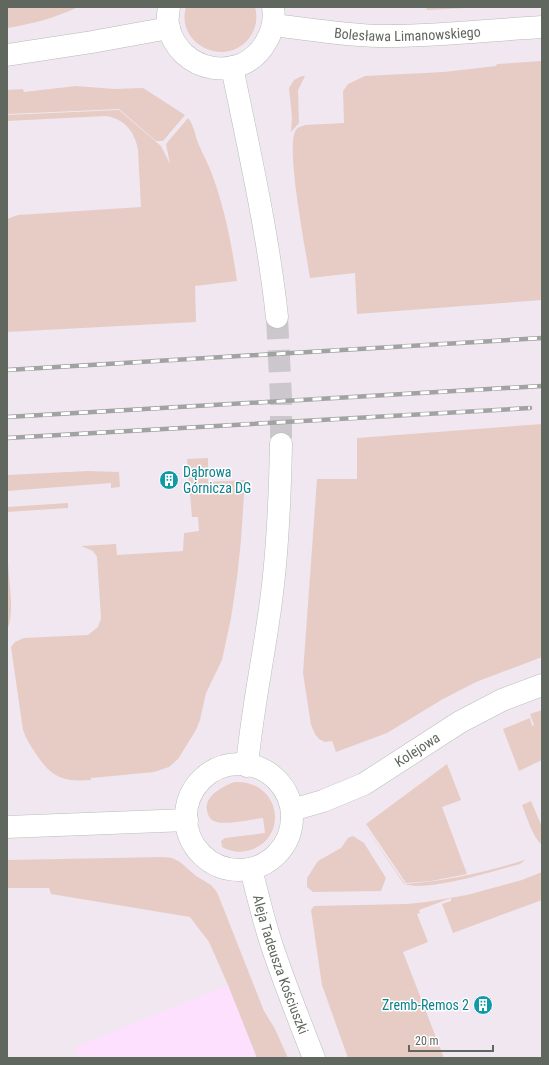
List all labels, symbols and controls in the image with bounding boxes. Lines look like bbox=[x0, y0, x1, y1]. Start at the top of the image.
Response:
street label: Bolesława Limanowskiego bbox=[333, 23, 481, 44]
place label: Dąbrowa Górnicza DG bbox=[183, 464, 251, 496]
building icon: Dąbrowa Górnicza DG bbox=[158, 469, 180, 491]
street label: Kolejowa bbox=[392, 729, 443, 770]
street label: Aleja Tadeusza Kościuszki bbox=[250, 893, 312, 1036]
building icon: Zremb-Remos 2 bbox=[472, 994, 494, 1016]
place label: Zremb-Remos 2 bbox=[382, 997, 469, 1013]
scale bar bbox=[409, 1027, 493, 1053]
text: 20 m bbox=[415, 1034, 439, 1048]

